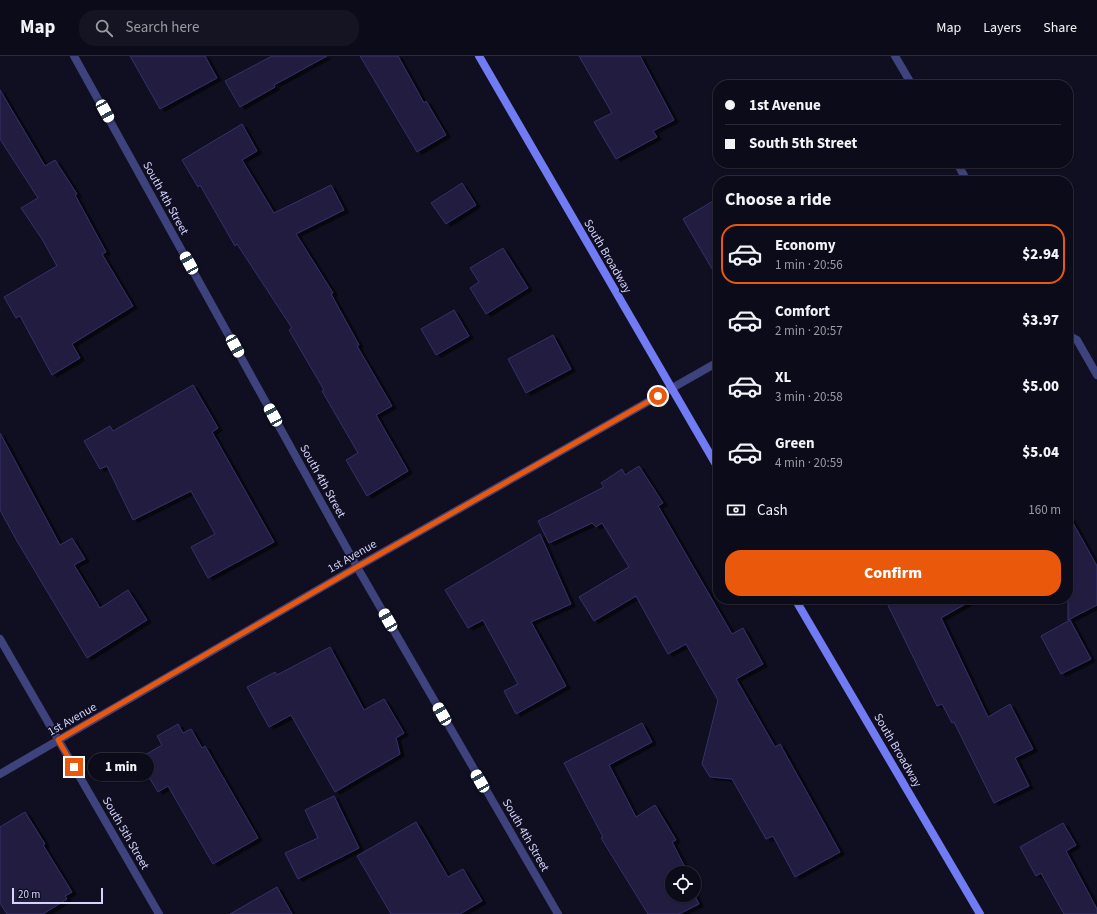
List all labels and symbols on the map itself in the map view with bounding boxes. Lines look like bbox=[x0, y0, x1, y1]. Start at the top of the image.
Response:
car bbox=[94, 98, 116, 124]
street label: South 4th Street bbox=[138, 159, 193, 238]
street label: South Broadway bbox=[580, 216, 636, 297]
car bbox=[178, 250, 200, 276]
car bbox=[224, 333, 246, 359]
route start bbox=[649, 387, 667, 405]
car bbox=[262, 402, 284, 428]
street label: South 4th Street bbox=[295, 442, 350, 521]
street label: 1st Avenue bbox=[325, 536, 380, 577]
car bbox=[377, 607, 399, 633]
street label: 1st Avenue bbox=[45, 699, 100, 740]
car bbox=[431, 701, 453, 727]
street label: South Broadway bbox=[870, 710, 926, 791]
callout: 1 min bbox=[88, 753, 154, 781]
route end bbox=[65, 758, 83, 776]
car bbox=[469, 768, 491, 794]
street label: South 5th Street bbox=[98, 794, 153, 873]
street label: South 4th Street bbox=[498, 796, 553, 875]
scale bar bbox=[12, 886, 103, 905]

